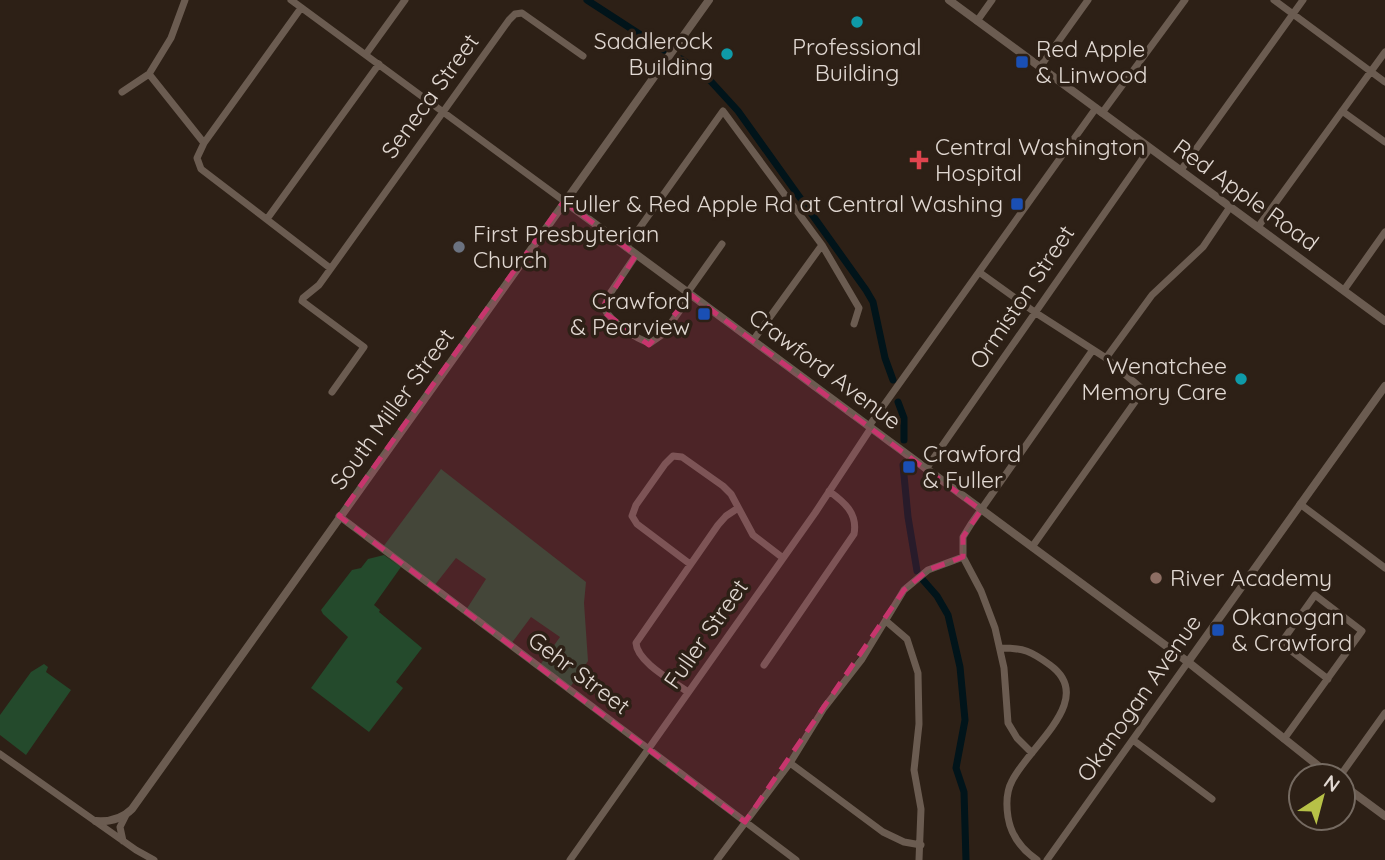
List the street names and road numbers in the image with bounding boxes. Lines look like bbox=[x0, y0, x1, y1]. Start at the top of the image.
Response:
street label: Seneca Street bbox=[375, 27, 485, 164]
street label: Red Apple Road bbox=[1168, 132, 1325, 257]
street label: Ormiston Street bbox=[963, 219, 1080, 374]
street label: Crawford Avenue bbox=[743, 302, 907, 435]
street label: South Miller Street bbox=[323, 322, 460, 495]
street label: Fuller Street bbox=[657, 573, 754, 694]
street label: Okanogan Avenue bbox=[1070, 609, 1207, 787]
street label: Gehr Street bbox=[523, 625, 636, 720]

